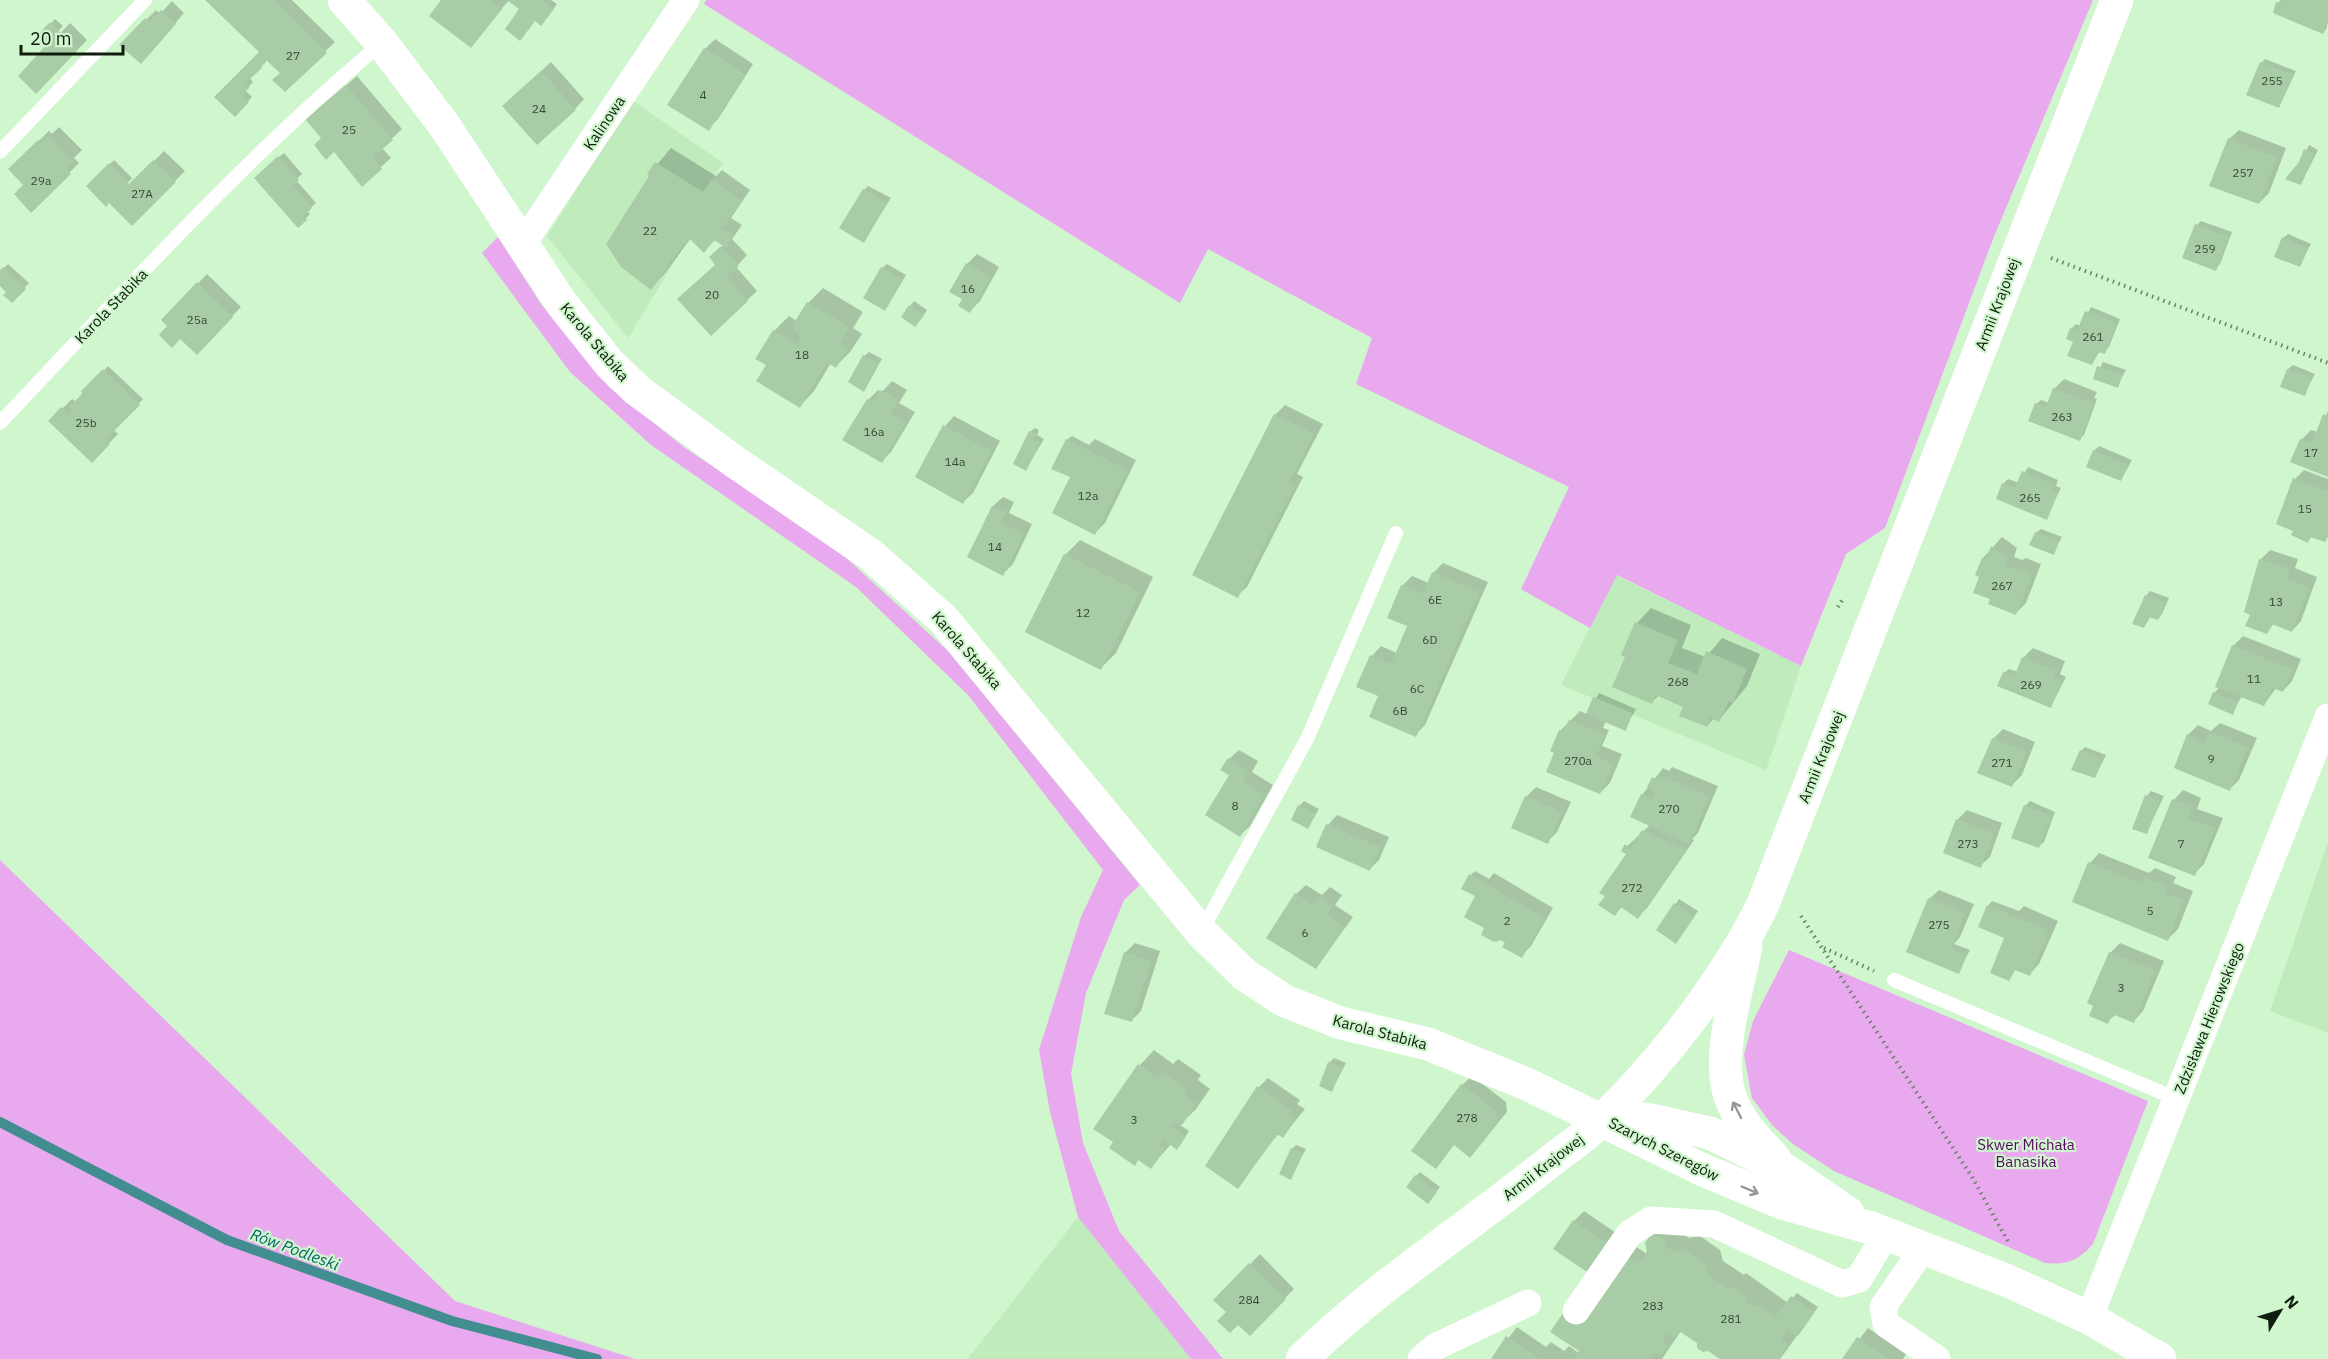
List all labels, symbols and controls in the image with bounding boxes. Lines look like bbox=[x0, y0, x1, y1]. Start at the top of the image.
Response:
scale bar bbox=[21, 18, 123, 56]
text: 20 m bbox=[30, 27, 72, 50]
house number: 27 bbox=[286, 48, 300, 63]
house number: 255 bbox=[2261, 73, 2283, 88]
house number: 4 bbox=[699, 87, 707, 102]
street label: Kalinowa bbox=[579, 92, 629, 154]
house number: 24 bbox=[532, 101, 546, 116]
house number: 25 bbox=[342, 122, 356, 137]
house number: 257 bbox=[2232, 165, 2254, 180]
house number: 29a bbox=[31, 173, 52, 188]
house number: 27A bbox=[131, 186, 153, 201]
house number: 22 bbox=[643, 223, 657, 238]
house number: 259 bbox=[2194, 241, 2216, 256]
street label: Armii Krajowej bbox=[1971, 255, 2023, 353]
street label: Karola Stabika bbox=[70, 264, 152, 348]
house number: 16 bbox=[961, 281, 975, 296]
house number: 20 bbox=[705, 287, 719, 302]
street label: Karola Stabika bbox=[557, 299, 633, 385]
house number: 25a bbox=[187, 312, 208, 327]
house number: 261 bbox=[2082, 329, 2104, 344]
house number: 18 bbox=[795, 347, 809, 362]
house number: 263 bbox=[2051, 409, 2073, 424]
house number: 25b bbox=[75, 415, 97, 430]
house number: 16a bbox=[864, 424, 885, 439]
house number: 17 bbox=[2304, 445, 2318, 460]
house number: 14a bbox=[945, 454, 966, 469]
house number: 12a bbox=[1078, 488, 1099, 503]
house number: 265 bbox=[2019, 490, 2041, 505]
house number: 15 bbox=[2298, 501, 2312, 516]
house number: 14 bbox=[988, 539, 1002, 554]
house number: 267 bbox=[1991, 578, 2013, 593]
house number: 6E bbox=[1428, 592, 1442, 607]
house number: 13 bbox=[2269, 594, 2283, 609]
house number: 12 bbox=[1076, 605, 1090, 620]
street label: Karola Stabika bbox=[928, 607, 1006, 693]
house number: 6D bbox=[1422, 632, 1438, 647]
house number: 11 bbox=[2247, 671, 2261, 686]
house number: 268 bbox=[1667, 674, 1689, 689]
house number: 269 bbox=[2020, 677, 2042, 692]
house number: 6C bbox=[1410, 681, 1425, 696]
house number: 6B bbox=[1392, 703, 1408, 718]
street label: Armii Krajowej bbox=[1794, 708, 1848, 806]
house number: 9 bbox=[2207, 751, 2215, 766]
house number: 270a bbox=[1564, 753, 1593, 768]
house number: 271 bbox=[1991, 755, 2013, 770]
house number: 8 bbox=[1231, 798, 1239, 813]
house number: 270 bbox=[1658, 801, 1680, 816]
house number: 273 bbox=[1957, 836, 1979, 851]
house number: 7 bbox=[2177, 836, 2185, 851]
house number: 272 bbox=[1621, 880, 1643, 895]
house number: 5 bbox=[2146, 903, 2154, 918]
house number: 2 bbox=[1503, 913, 1511, 928]
house number: 275 bbox=[1928, 917, 1950, 932]
house number: 6 bbox=[1301, 925, 1309, 940]
street label: Zdzisława Hierowskiego bbox=[2170, 939, 2248, 1097]
house number: 3 bbox=[2117, 980, 2125, 995]
street label: Karola Stabika bbox=[1331, 1010, 1429, 1054]
one-way arrow bbox=[1730, 1102, 1742, 1120]
house number: 278 bbox=[1456, 1110, 1478, 1125]
house number: 3 bbox=[1130, 1112, 1138, 1127]
street label: Szarych Szeregów bbox=[1606, 1113, 1723, 1185]
street label: Armii Krajowej bbox=[1499, 1129, 1587, 1205]
park label: Skwer Michała Banasika bbox=[1977, 1135, 2075, 1171]
one-way arrow bbox=[1741, 1185, 1759, 1196]
water label: Rów Podleski bbox=[248, 1224, 343, 1275]
north arrow bbox=[2250, 1281, 2310, 1341]
text: N bbox=[2280, 1291, 2303, 1312]
house number: 284 bbox=[1238, 1292, 1260, 1307]
house number: 283 bbox=[1642, 1298, 1664, 1313]
house number: 281 bbox=[1720, 1311, 1742, 1326]

